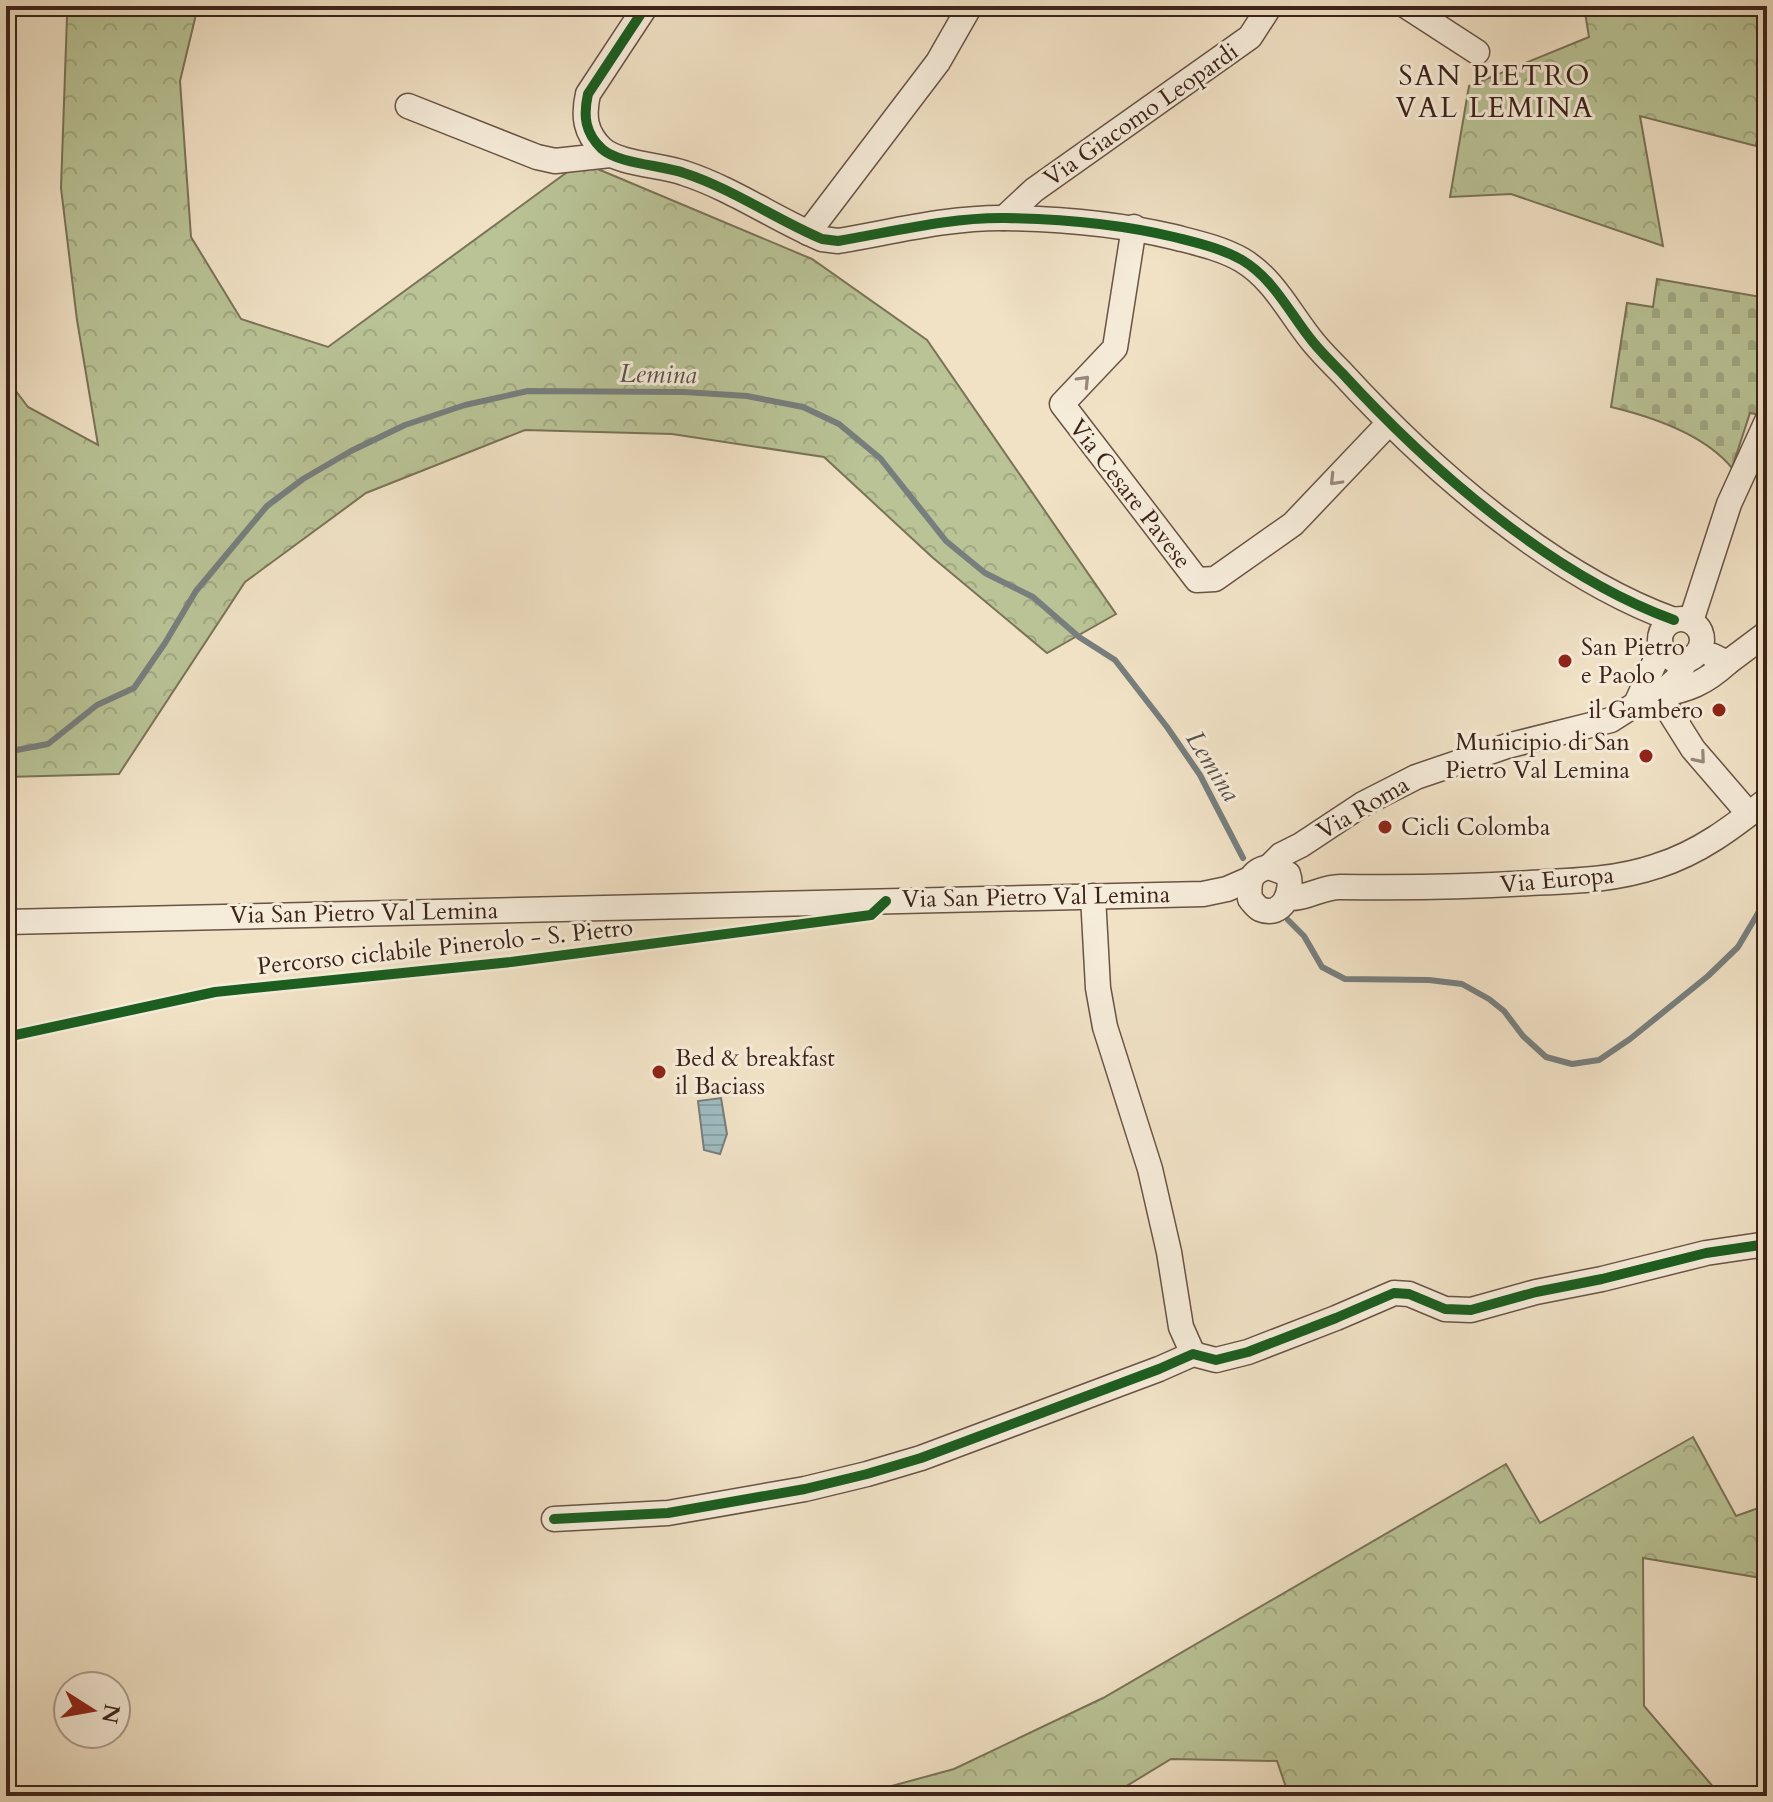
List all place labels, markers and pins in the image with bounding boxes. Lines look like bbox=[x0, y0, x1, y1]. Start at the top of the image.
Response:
place label: San Pietro e Paolo bbox=[1581, 631, 1685, 692]
marker: San Pietro e Paolo bbox=[1556, 652, 1574, 670]
place label: il Gambero bbox=[1589, 694, 1703, 727]
marker: il Gambero bbox=[1710, 701, 1728, 719]
place label: Municipio di San Pietro Val Lemina bbox=[1445, 726, 1631, 787]
marker: Municipio di San Pietro Val Lemina bbox=[1637, 747, 1655, 765]
place label: Cicli Colomba bbox=[1401, 811, 1551, 844]
marker: Cicli Colomba bbox=[1376, 818, 1394, 836]
place label: Bed & breakfast il Baciass bbox=[675, 1042, 835, 1103]
marker: Bed & breakfast il Baciass bbox=[650, 1063, 668, 1081]

